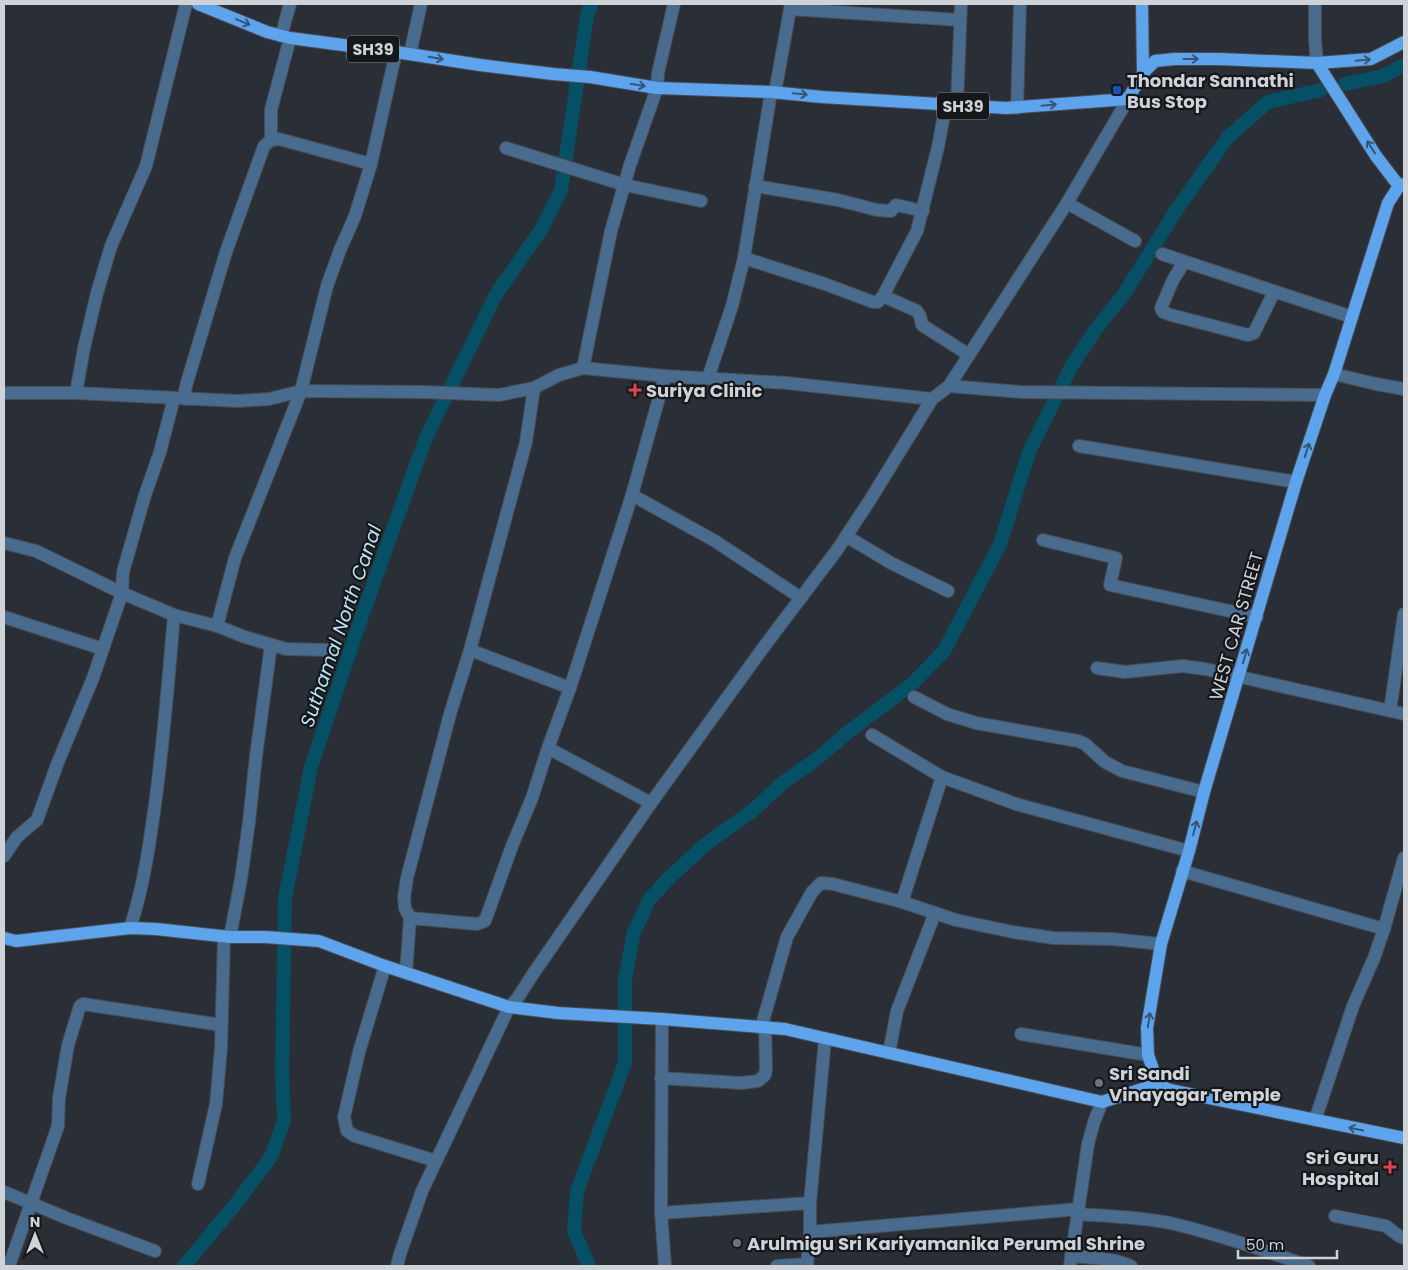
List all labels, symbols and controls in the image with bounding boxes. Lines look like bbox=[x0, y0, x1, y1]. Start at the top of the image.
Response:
one-way arrow bbox=[235, 18, 250, 27]
road number: SH39 bbox=[347, 36, 399, 62]
one-way arrow bbox=[428, 53, 444, 63]
one-way arrow bbox=[1183, 54, 1199, 64]
one-way arrow bbox=[1354, 55, 1370, 64]
place label: Thondar Sannathi Bus Stop bbox=[1127, 68, 1294, 114]
one-way arrow bbox=[630, 80, 646, 90]
marker: Thondar Sannathi Bus Stop bbox=[1111, 84, 1123, 96]
one-way arrow bbox=[792, 90, 808, 99]
road number: SH39 bbox=[937, 92, 989, 120]
one-way arrow bbox=[1041, 101, 1057, 110]
one-way arrow bbox=[1365, 141, 1375, 155]
place label: Suriya Clinic bbox=[646, 378, 762, 403]
marker: Suriya Clinic bbox=[628, 383, 642, 397]
one-way arrow bbox=[1303, 442, 1312, 458]
water label: Suthamal North Canal bbox=[294, 521, 388, 731]
street label: WEST CAR STREET bbox=[1203, 549, 1269, 703]
one-way arrow bbox=[1241, 648, 1251, 664]
one-way arrow bbox=[1190, 821, 1200, 837]
one-way arrow bbox=[1144, 1012, 1154, 1028]
place label: Sri Sandi Vinayagar Temple bbox=[1109, 1061, 1281, 1107]
marker: Sri Sandi Vinayagar Temple bbox=[1093, 1077, 1105, 1089]
one-way arrow bbox=[1349, 1123, 1365, 1133]
place label: Sri Guru Hospital bbox=[1302, 1145, 1379, 1191]
marker: Sri Guru Hospital bbox=[1383, 1160, 1397, 1174]
north arrow bbox=[10, 1210, 60, 1260]
text: N bbox=[30, 1212, 40, 1232]
scale bar bbox=[1238, 1228, 1337, 1260]
place label: Arulmigu Sri Kariyamanika Perumal Shrine bbox=[747, 1231, 1145, 1256]
text: 50 m bbox=[1246, 1234, 1284, 1255]
marker: Arulmigu Sri Kariyamanika Perumal Shrine bbox=[731, 1237, 743, 1249]

